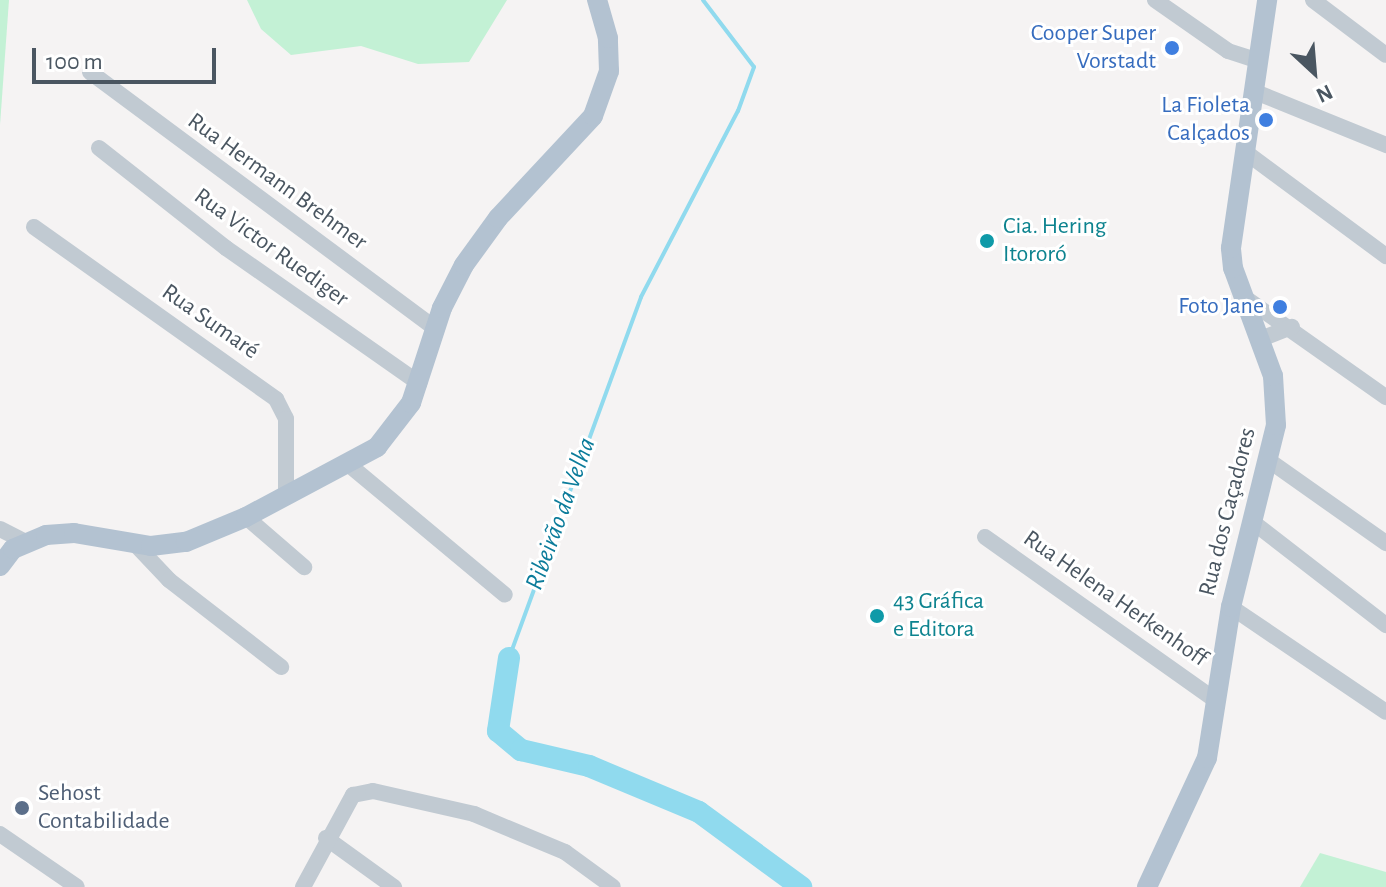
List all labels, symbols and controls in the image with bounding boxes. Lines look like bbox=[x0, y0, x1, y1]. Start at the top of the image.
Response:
place label: Cooper Super Vorstadt bbox=[1031, 20, 1156, 76]
scale bar bbox=[36, 32, 220, 82]
north arrow bbox=[1274, 32, 1354, 112]
marker: Cooper Super Vorstadt bbox=[1163, 39, 1181, 57]
text: 100 m bbox=[46, 50, 103, 74]
text: N bbox=[1313, 80, 1336, 107]
place label: La Fioleta Calçados bbox=[1161, 92, 1250, 148]
street label: Rua Hermann Brehmer bbox=[182, 107, 372, 257]
marker: La Fioleta Calçados bbox=[1257, 111, 1275, 129]
street label: Rua Victor Ruediger bbox=[188, 182, 354, 314]
place label: Cia. Hering Itororó bbox=[1003, 213, 1106, 269]
marker: Cia. Hering Itororó bbox=[978, 232, 996, 250]
street label: Rua Sumaré bbox=[156, 278, 264, 366]
place label: Foto Jane bbox=[1178, 293, 1264, 321]
marker: Foto Jane bbox=[1271, 298, 1289, 316]
street label: Rua dos Caçadores bbox=[1193, 425, 1263, 599]
water label: Ribeirão da Velha bbox=[519, 434, 603, 594]
street label: Rua Helena Herkenhoff bbox=[1017, 525, 1213, 673]
place label: 43 Gráfica e Editora bbox=[893, 588, 984, 644]
marker: 43 Gráfica e Editora bbox=[868, 607, 886, 625]
place label: Sehost Contabilidade bbox=[38, 780, 170, 836]
marker: Sehost Contabilidade bbox=[13, 799, 31, 817]

